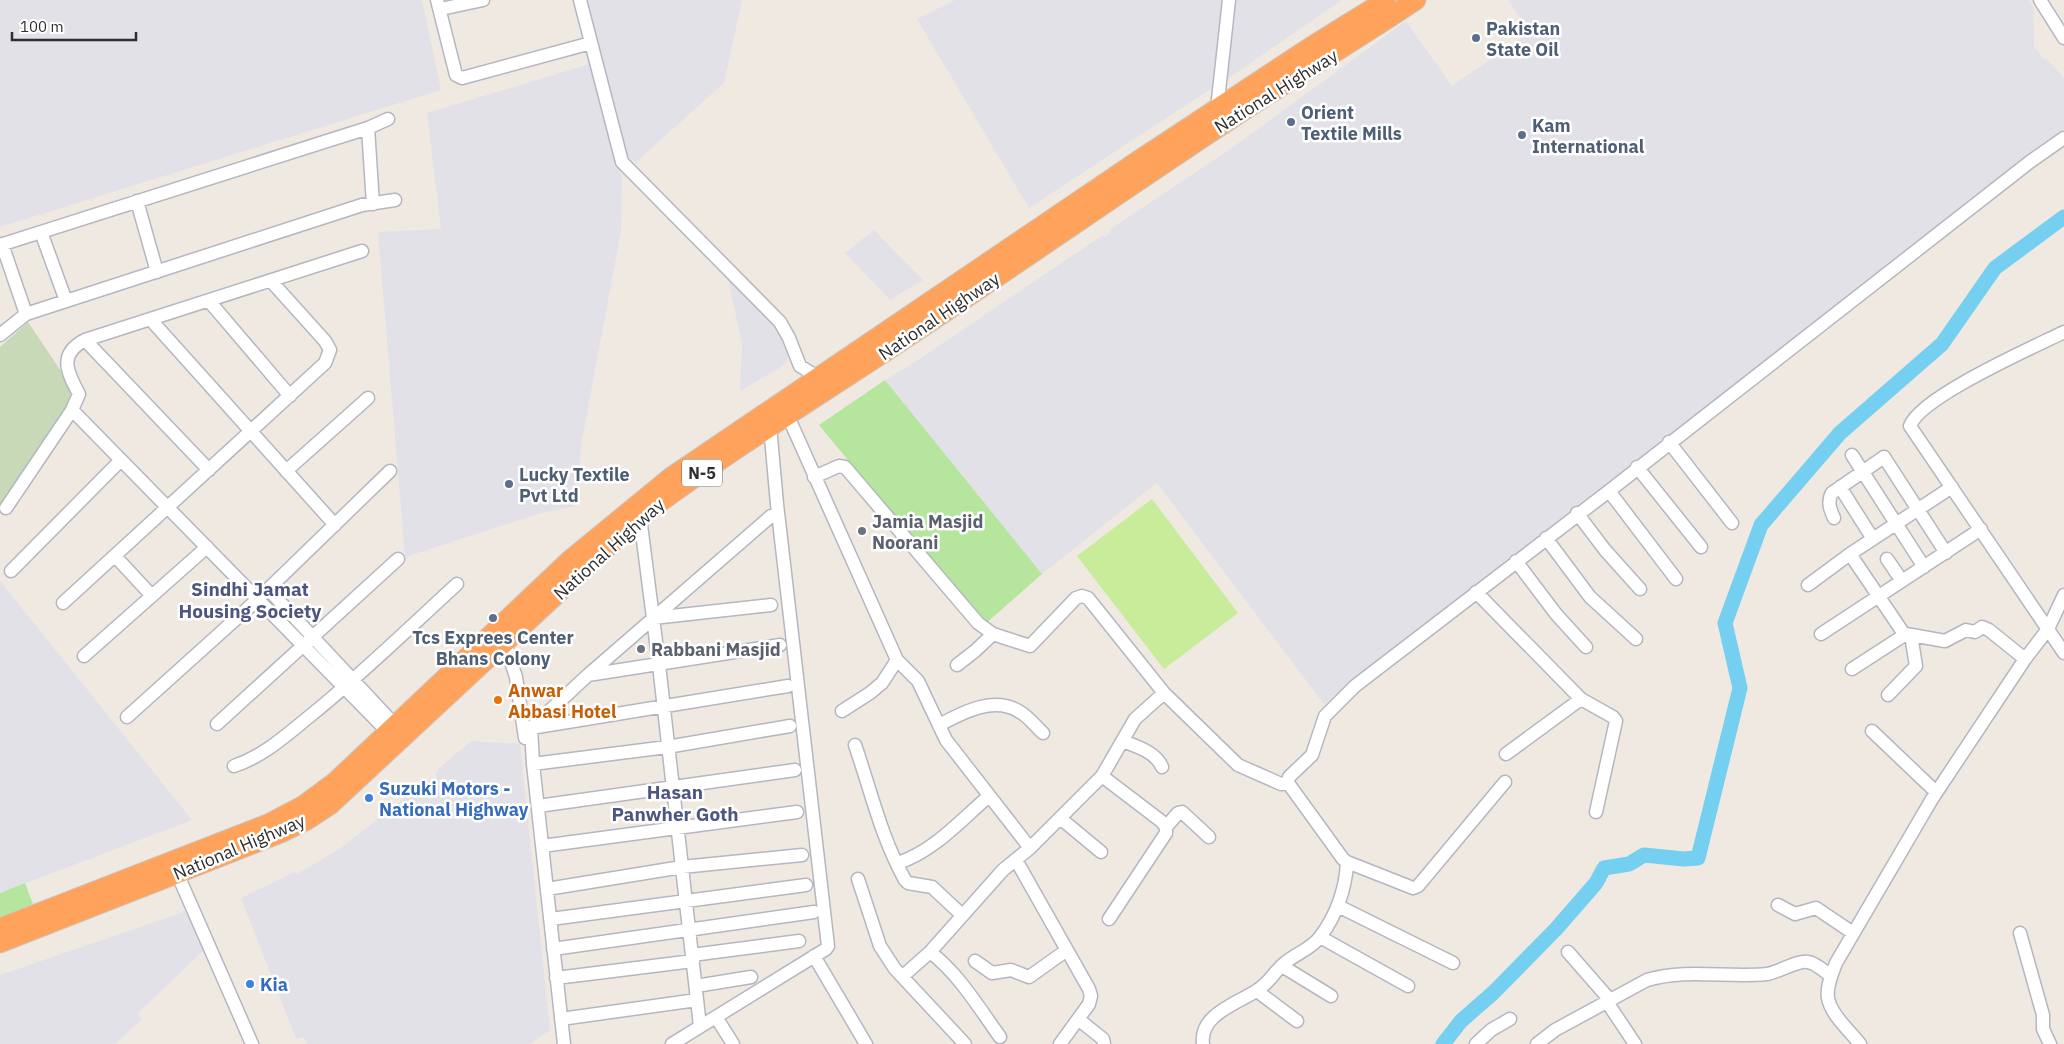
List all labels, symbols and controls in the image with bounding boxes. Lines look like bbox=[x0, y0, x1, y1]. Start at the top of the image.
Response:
scale bar bbox=[12, 10, 136, 42]
text: 100 m bbox=[20, 17, 64, 36]
place label: Pakistan State Oil bbox=[1486, 17, 1560, 61]
marker: Pakistan State Oil bbox=[1470, 32, 1482, 44]
street label: National Highway bbox=[1210, 44, 1342, 138]
place label: Orient Textile Mills bbox=[1301, 101, 1402, 145]
place label: Kam International bbox=[1532, 114, 1645, 158]
marker: Orient Textile Mills bbox=[1285, 116, 1297, 128]
marker: Kam International bbox=[1516, 129, 1528, 141]
street label: National Highway bbox=[874, 267, 1004, 365]
road number: N-5 bbox=[682, 459, 722, 486]
place label: Lucky Textile Pvt Ltd bbox=[519, 463, 630, 507]
marker: Lucky Textile Pvt Ltd bbox=[503, 478, 515, 490]
street label: National Highway bbox=[549, 493, 669, 605]
place label: Jamia Masjid Noorani bbox=[872, 510, 983, 554]
marker: Jamia Masjid Noorani bbox=[856, 525, 868, 537]
district label: Sindhi Jamat Housing Society bbox=[178, 577, 322, 623]
marker: Tcs Exprees Center Bhans Colony bbox=[487, 612, 499, 624]
place label: Tcs Exprees Center Bhans Colony bbox=[412, 626, 574, 670]
place label: Rabbani Masjid bbox=[651, 638, 781, 661]
marker: Rabbani Masjid bbox=[635, 643, 647, 655]
place label: Anwar Abbasi Hotel bbox=[508, 679, 617, 723]
marker: Anwar Abbasi Hotel bbox=[492, 694, 504, 706]
place label: Suzuki Motors - National Highway bbox=[379, 777, 529, 821]
district label: Hasan Panwher Goth bbox=[611, 780, 739, 826]
marker: Suzuki Motors - National Highway bbox=[363, 792, 375, 804]
street label: National Highway bbox=[169, 809, 309, 885]
place label: Kia bbox=[260, 973, 288, 996]
marker: Kia bbox=[244, 978, 256, 990]

